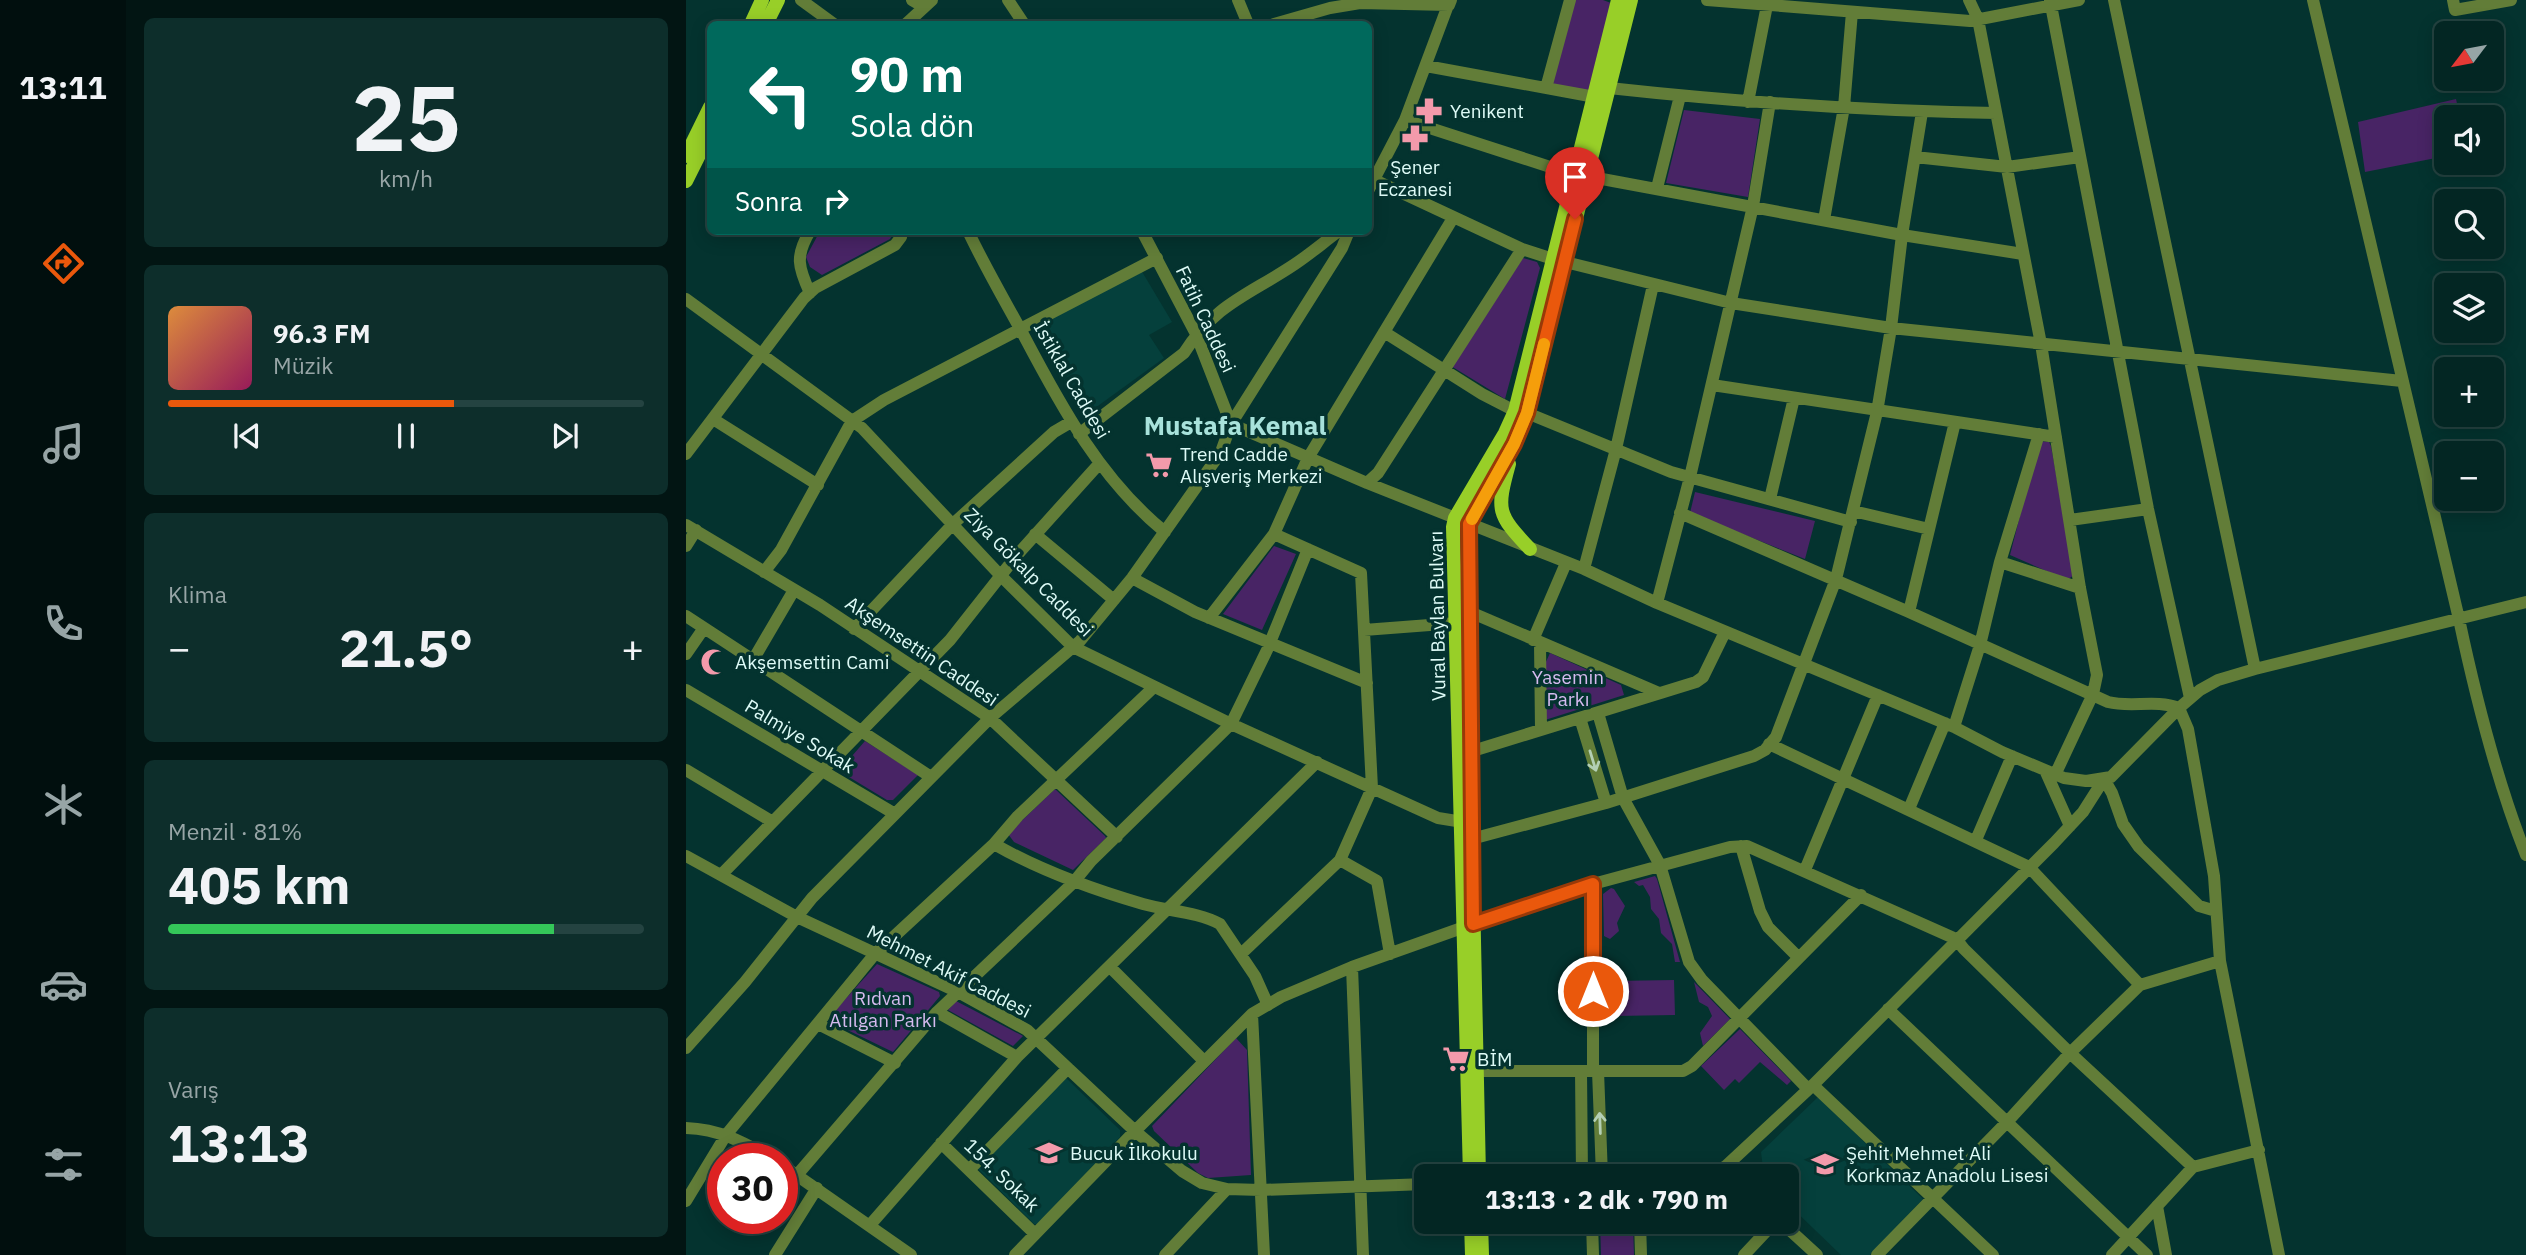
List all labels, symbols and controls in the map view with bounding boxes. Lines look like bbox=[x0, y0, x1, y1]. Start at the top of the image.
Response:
north arrow bbox=[2434, 21, 2504, 91]
map controls bbox=[2434, 21, 2504, 511]
text: 90 m bbox=[850, 42, 964, 105]
icon: left bbox=[735, 49, 826, 140]
text: 25 bbox=[351, 58, 461, 176]
text: 13:11 bbox=[19, 66, 107, 108]
pharmacy icon: Yenikent bbox=[1414, 96, 1444, 126]
place label: Yenikent bbox=[1450, 99, 1524, 123]
text: Sola dön bbox=[850, 104, 975, 146]
button: sound bbox=[2434, 105, 2504, 175]
pharmacy icon: Şener Eczanesi bbox=[1400, 123, 1430, 153]
pin bbox=[1545, 147, 1605, 219]
place label: Şener Eczanesi bbox=[1378, 155, 1452, 201]
icon: arrive bbox=[1556, 158, 1594, 196]
text: km/h bbox=[379, 163, 433, 193]
icon: right bbox=[817, 182, 855, 220]
text: Sonra bbox=[735, 184, 803, 218]
button: search bbox=[2434, 189, 2504, 259]
icon: directions bbox=[39, 239, 88, 288]
street label: Fatih Caddesi bbox=[1171, 262, 1241, 376]
button: layers bbox=[2434, 273, 2504, 343]
text: 96.3 FM bbox=[273, 316, 371, 350]
street label: İstiklal Caddesi bbox=[1029, 317, 1115, 443]
text: Müzik bbox=[273, 350, 333, 380]
button: + bbox=[2434, 357, 2504, 427]
district label: Mustafa Kemal bbox=[1144, 408, 1326, 442]
icon: previous bbox=[228, 417, 266, 455]
icon: pause bbox=[387, 417, 425, 455]
icon: next bbox=[546, 417, 584, 455]
icon: music bbox=[39, 419, 88, 468]
button: − bbox=[2434, 441, 2504, 511]
place label: Trend Cadde Alışveriş Merkezi bbox=[1180, 442, 1323, 488]
supermarket icon: Trend Cadde Alışveriş Merkezi bbox=[1144, 450, 1174, 480]
street label: Ziya Gökalp Caddesi bbox=[959, 502, 1099, 642]
street label: Vural Baylan Bulvarı bbox=[1424, 531, 1450, 701]
text: Klima bbox=[168, 579, 227, 609]
street label: Akşemsettin Caddesi bbox=[841, 591, 1003, 711]
icon: phone bbox=[39, 599, 88, 648]
text: 21.5° bbox=[339, 614, 473, 681]
text: − bbox=[168, 623, 191, 672]
text: + bbox=[621, 623, 644, 672]
mosque icon: Akşemsettin Cami bbox=[699, 647, 729, 677]
place label: Akşemsettin Cami bbox=[735, 650, 889, 674]
park label: Yasemin Parkı bbox=[1532, 665, 1604, 711]
street label: Palmiye Sokak bbox=[741, 694, 859, 778]
one-way arrow bbox=[1588, 749, 1601, 771]
icon: climate bbox=[39, 780, 88, 829]
text: Menzil · 81% bbox=[168, 816, 302, 846]
text: 405 km bbox=[168, 851, 350, 918]
street label: Mehmet Akif Caddesi bbox=[863, 919, 1035, 1023]
position arrow bbox=[1556, 954, 1630, 1028]
icon: car bbox=[39, 960, 88, 1009]
park label: Rıdvan Atılgan Parkı bbox=[829, 986, 937, 1032]
supermarket icon: BİM bbox=[1441, 1044, 1471, 1074]
place label: BİM bbox=[1477, 1047, 1512, 1071]
text: Varış bbox=[168, 1074, 219, 1104]
text: 13:13 bbox=[168, 1109, 310, 1176]
one-way arrow bbox=[1594, 1112, 1607, 1135]
street label: 154. Sokak bbox=[959, 1133, 1045, 1217]
school or university icon: Bucuk İlkokulu bbox=[1034, 1138, 1064, 1168]
icon: filters bbox=[39, 1140, 88, 1189]
place label: Bucuk İlkokulu bbox=[1070, 1141, 1198, 1165]
place label: Şehit Mehmet Ali Korkmaz Anadolu Lisesi bbox=[1846, 1141, 2048, 1187]
speed limit sign: 30 bbox=[707, 1143, 798, 1234]
school or university icon: Şehit Mehmet Ali Korkmaz Anadolu Lisesi bbox=[1810, 1149, 1840, 1179]
text: 13:13 · 2 dk · 790 m bbox=[1485, 1182, 1728, 1216]

